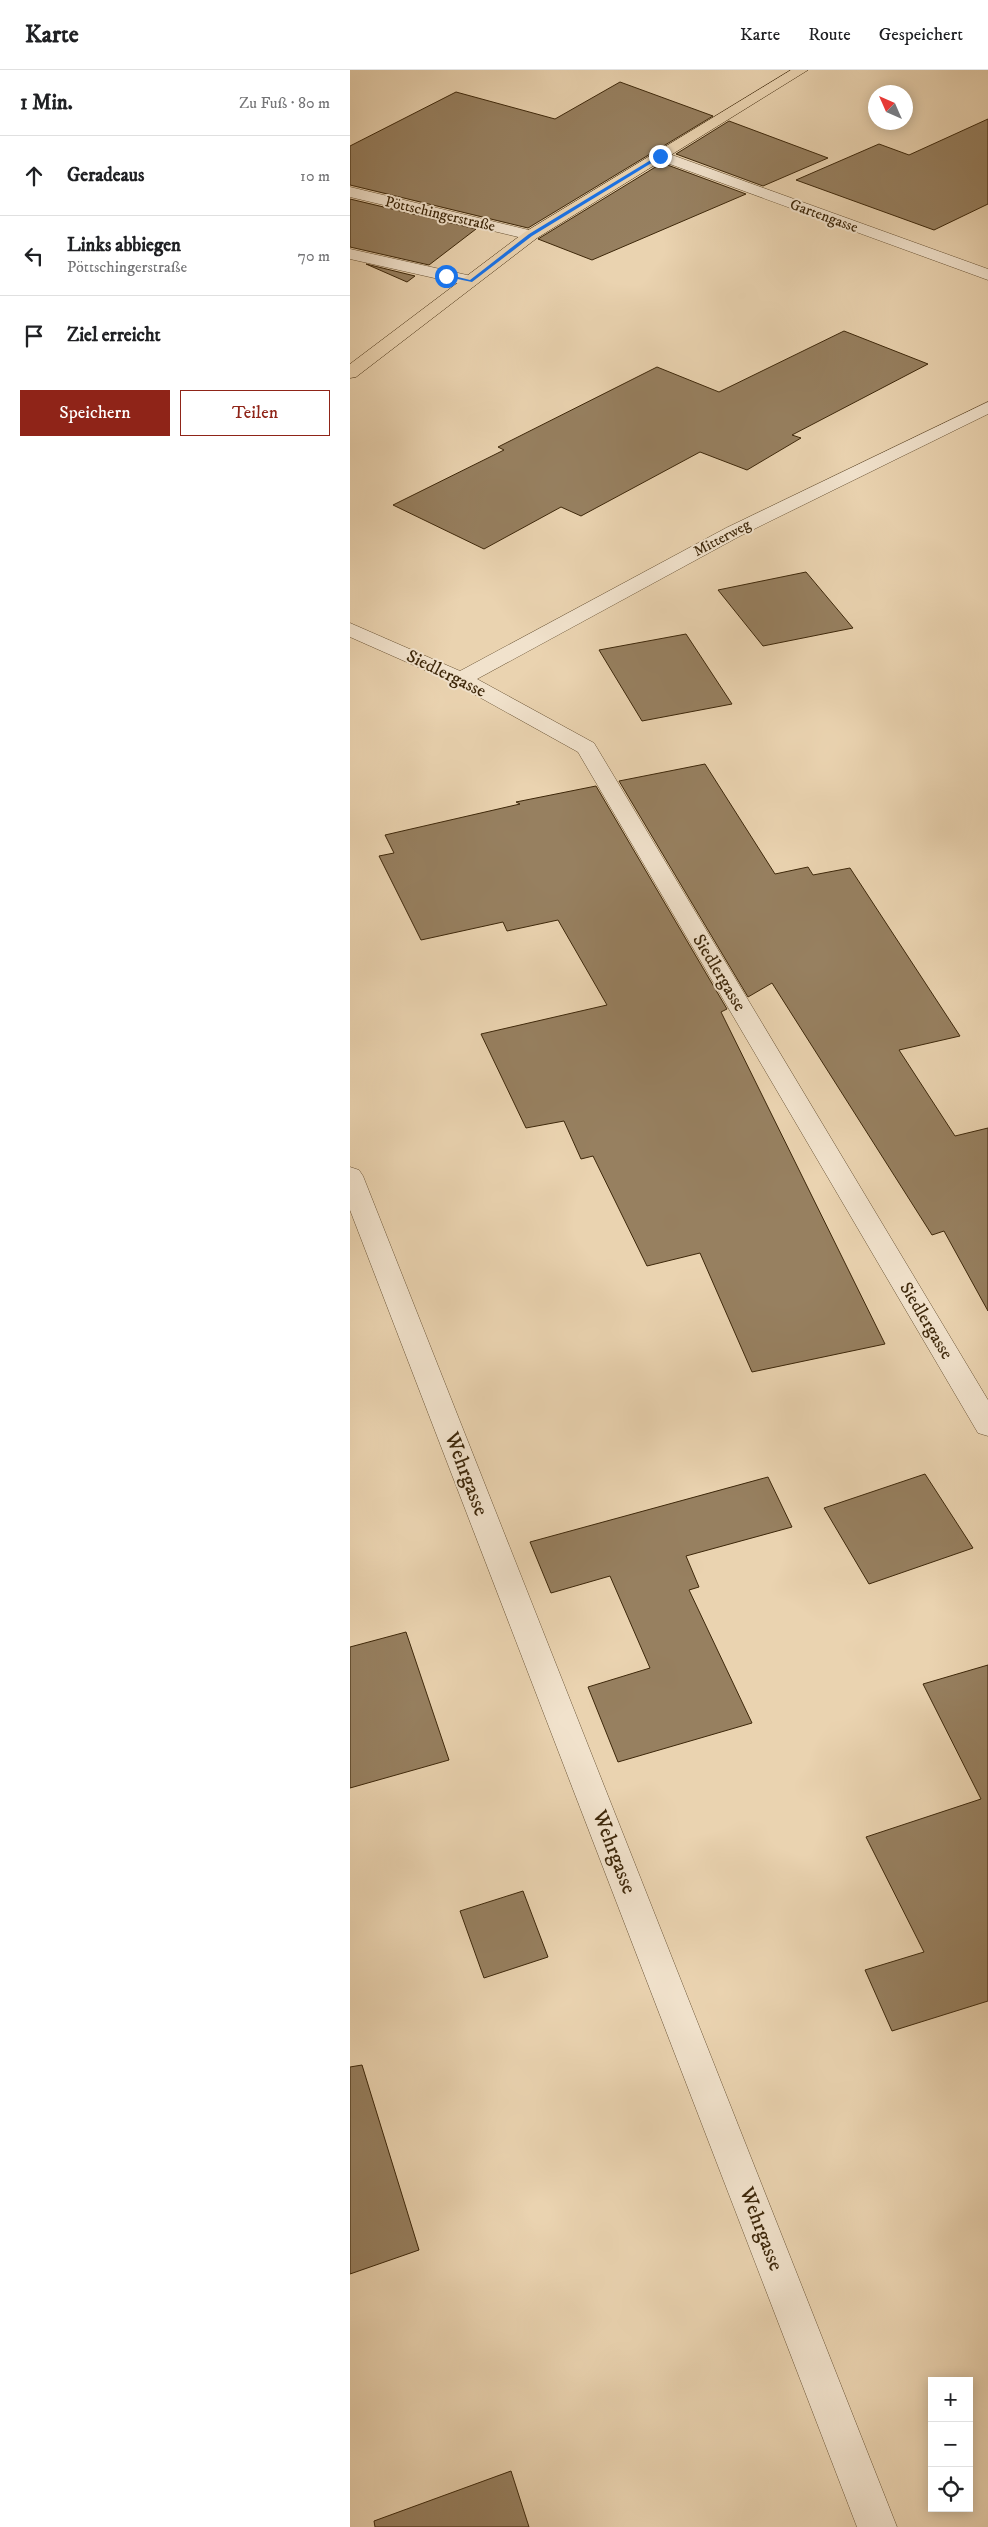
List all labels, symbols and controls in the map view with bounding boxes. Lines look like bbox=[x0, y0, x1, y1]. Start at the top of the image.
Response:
text: Karte bbox=[25, 20, 79, 50]
text: Karte bbox=[740, 24, 780, 46]
text: Route bbox=[808, 24, 851, 46]
text: Gespeichert bbox=[879, 24, 963, 46]
north arrow bbox=[868, 85, 913, 130]
text: 1 Min. bbox=[20, 90, 73, 116]
text: Zu Fuß · 80 m bbox=[239, 93, 330, 113]
route end bbox=[649, 145, 672, 168]
icon: ahead bbox=[20, 162, 48, 190]
text: Geradeaus bbox=[67, 164, 144, 187]
text: 10 m bbox=[300, 166, 330, 186]
street label: Pöttschingerstraße bbox=[383, 192, 497, 236]
street label: Gartengasse bbox=[787, 195, 861, 237]
text: Links abbiegen bbox=[67, 234, 181, 257]
icon: left bbox=[20, 242, 48, 270]
text: 70 m bbox=[298, 246, 330, 266]
text: Pöttschingerstraße bbox=[67, 257, 187, 277]
route start bbox=[435, 265, 458, 288]
icon: arrive bbox=[20, 322, 48, 350]
text: Ziel erreicht bbox=[67, 324, 161, 347]
button: Speichern bbox=[20, 390, 170, 436]
button: Teilen bbox=[180, 390, 330, 436]
street label: Mitterweg bbox=[690, 515, 755, 561]
street label: Siedlergasse bbox=[403, 645, 489, 703]
street label: Siedlergasse bbox=[687, 931, 751, 1015]
street label: Siedlergasse bbox=[894, 1279, 958, 1363]
street label: Wehrgasse bbox=[438, 1428, 494, 1520]
street label: Wehrgasse bbox=[586, 1806, 642, 1898]
street label: Wehrgasse bbox=[733, 2183, 789, 2275]
map controls bbox=[928, 2377, 973, 2512]
button: + bbox=[928, 2377, 973, 2422]
button: − bbox=[928, 2422, 973, 2467]
button: locate bbox=[928, 2467, 973, 2512]

